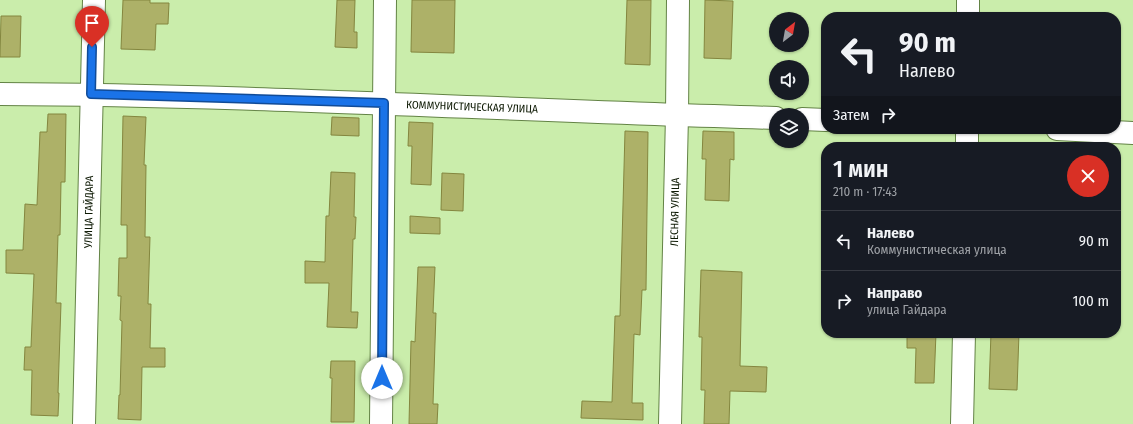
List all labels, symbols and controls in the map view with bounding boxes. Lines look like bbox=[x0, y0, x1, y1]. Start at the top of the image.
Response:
pin bbox=[75, 6, 109, 47]
icon: arrive bbox=[81, 12, 103, 34]
north arrow bbox=[769, 12, 809, 52]
map controls bbox=[769, 12, 809, 148]
text: 90 m bbox=[899, 26, 956, 59]
icon: left bbox=[833, 28, 885, 80]
button: sound bbox=[769, 60, 809, 100]
text: Налево bbox=[899, 60, 955, 82]
street label: КОММУНИСТИЧЕСКАЯ УЛИЦА bbox=[406, 98, 538, 116]
icon: right bbox=[877, 104, 899, 126]
text: Затем bbox=[833, 106, 869, 124]
button: layers bbox=[769, 108, 809, 148]
text: 1 мин bbox=[833, 155, 889, 183]
button: close bbox=[1067, 155, 1109, 197]
street label: УЛИЦА ГАЙДАРА bbox=[82, 175, 96, 249]
street label: ЛЕСНАЯ УЛИЦА bbox=[668, 177, 682, 247]
text: 210 m · 17:43 bbox=[833, 184, 897, 199]
text: Налево bbox=[867, 224, 914, 242]
icon: left bbox=[833, 230, 855, 252]
text: 90 m bbox=[1079, 232, 1109, 250]
text: Коммунистическая улица bbox=[867, 242, 1007, 257]
text: Направо bbox=[867, 284, 922, 302]
icon: right bbox=[833, 290, 855, 312]
text: 100 m bbox=[1072, 292, 1109, 310]
text: улица Гайдара bbox=[867, 302, 947, 317]
position arrow bbox=[361, 357, 403, 399]

